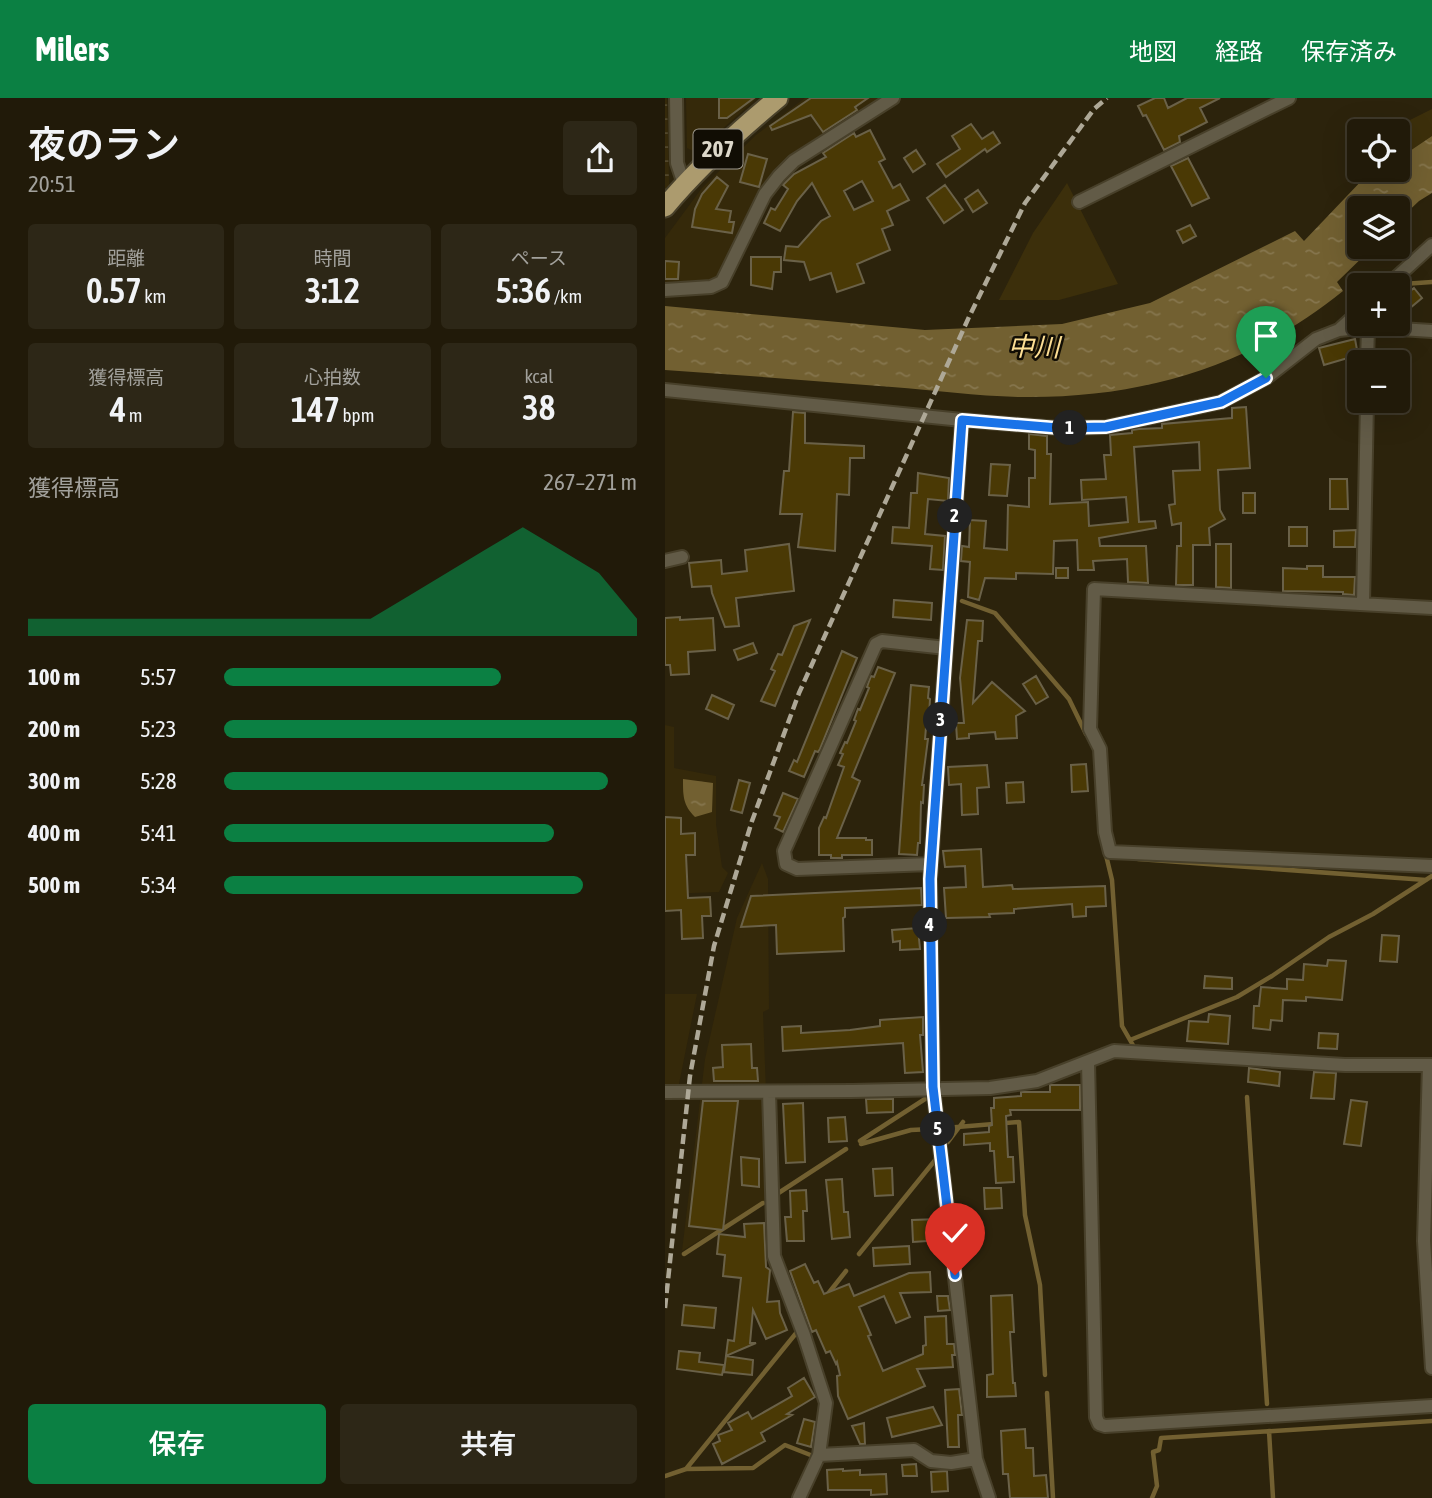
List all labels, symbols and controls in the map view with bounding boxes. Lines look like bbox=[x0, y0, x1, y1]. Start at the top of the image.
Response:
text: Milers bbox=[35, 30, 109, 68]
text: 地図 bbox=[1129, 38, 1177, 65]
text: 経路 bbox=[1215, 38, 1263, 65]
text: 保存済み bbox=[1301, 38, 1397, 65]
map controls bbox=[1347, 119, 1410, 413]
button: locate bbox=[1347, 119, 1410, 182]
button: share bbox=[563, 121, 637, 195]
text: 夜のラン bbox=[28, 123, 180, 166]
road number: 207 bbox=[693, 130, 743, 168]
text: 20:51 bbox=[28, 171, 76, 197]
button: layers bbox=[1347, 196, 1410, 259]
text: 距離 bbox=[107, 247, 145, 269]
text: 時間 bbox=[313, 247, 352, 269]
text: ペース bbox=[511, 247, 567, 269]
text: 0.57 bbox=[86, 270, 142, 310]
text: 3:12 bbox=[305, 270, 360, 310]
text: 5:36 bbox=[495, 270, 551, 310]
button: + bbox=[1347, 273, 1410, 336]
text: km bbox=[142, 285, 166, 307]
text: /km bbox=[551, 285, 582, 307]
pin bbox=[1236, 306, 1296, 378]
icon: arrive bbox=[1247, 317, 1285, 355]
water label: 中川 bbox=[1008, 332, 1063, 363]
button: − bbox=[1347, 350, 1410, 413]
text: kcal bbox=[524, 365, 553, 387]
text: 獲得標高 bbox=[88, 366, 164, 388]
text: 心拍数 bbox=[304, 366, 361, 388]
text: 38 bbox=[522, 387, 555, 427]
text: 4 bbox=[110, 389, 126, 429]
text: 147 bbox=[291, 389, 340, 429]
text: m bbox=[126, 404, 143, 426]
text: bpm bbox=[340, 404, 374, 426]
pin: 1 bbox=[1053, 410, 1087, 446]
text: 1 bbox=[1065, 416, 1074, 438]
text: 267–271 m bbox=[543, 469, 637, 495]
text: 獲得標高 bbox=[28, 475, 120, 501]
pin: 2 bbox=[937, 498, 973, 534]
text: 2 bbox=[950, 504, 959, 526]
text: 100 m bbox=[28, 664, 80, 690]
text: 5:57 bbox=[140, 664, 177, 690]
pin: 3 bbox=[923, 702, 959, 738]
text: 3 bbox=[936, 708, 945, 730]
text: 200 m bbox=[28, 716, 80, 742]
text: 5:23 bbox=[140, 716, 177, 742]
text: 300 m bbox=[28, 768, 80, 794]
text: 5:28 bbox=[140, 768, 177, 794]
text: 400 m bbox=[28, 820, 80, 846]
text: 5:41 bbox=[140, 820, 177, 846]
text: 500 m bbox=[28, 872, 80, 898]
text: 5:34 bbox=[140, 872, 177, 898]
pin: 4 bbox=[912, 908, 947, 942]
text: 4 bbox=[925, 913, 934, 935]
pin: 5 bbox=[921, 1112, 955, 1146]
text: 5 bbox=[933, 1117, 942, 1139]
pin bbox=[925, 1203, 985, 1275]
icon: check bbox=[936, 1214, 974, 1252]
button: 保存 bbox=[28, 1404, 326, 1484]
button: 共有 bbox=[340, 1404, 637, 1484]

